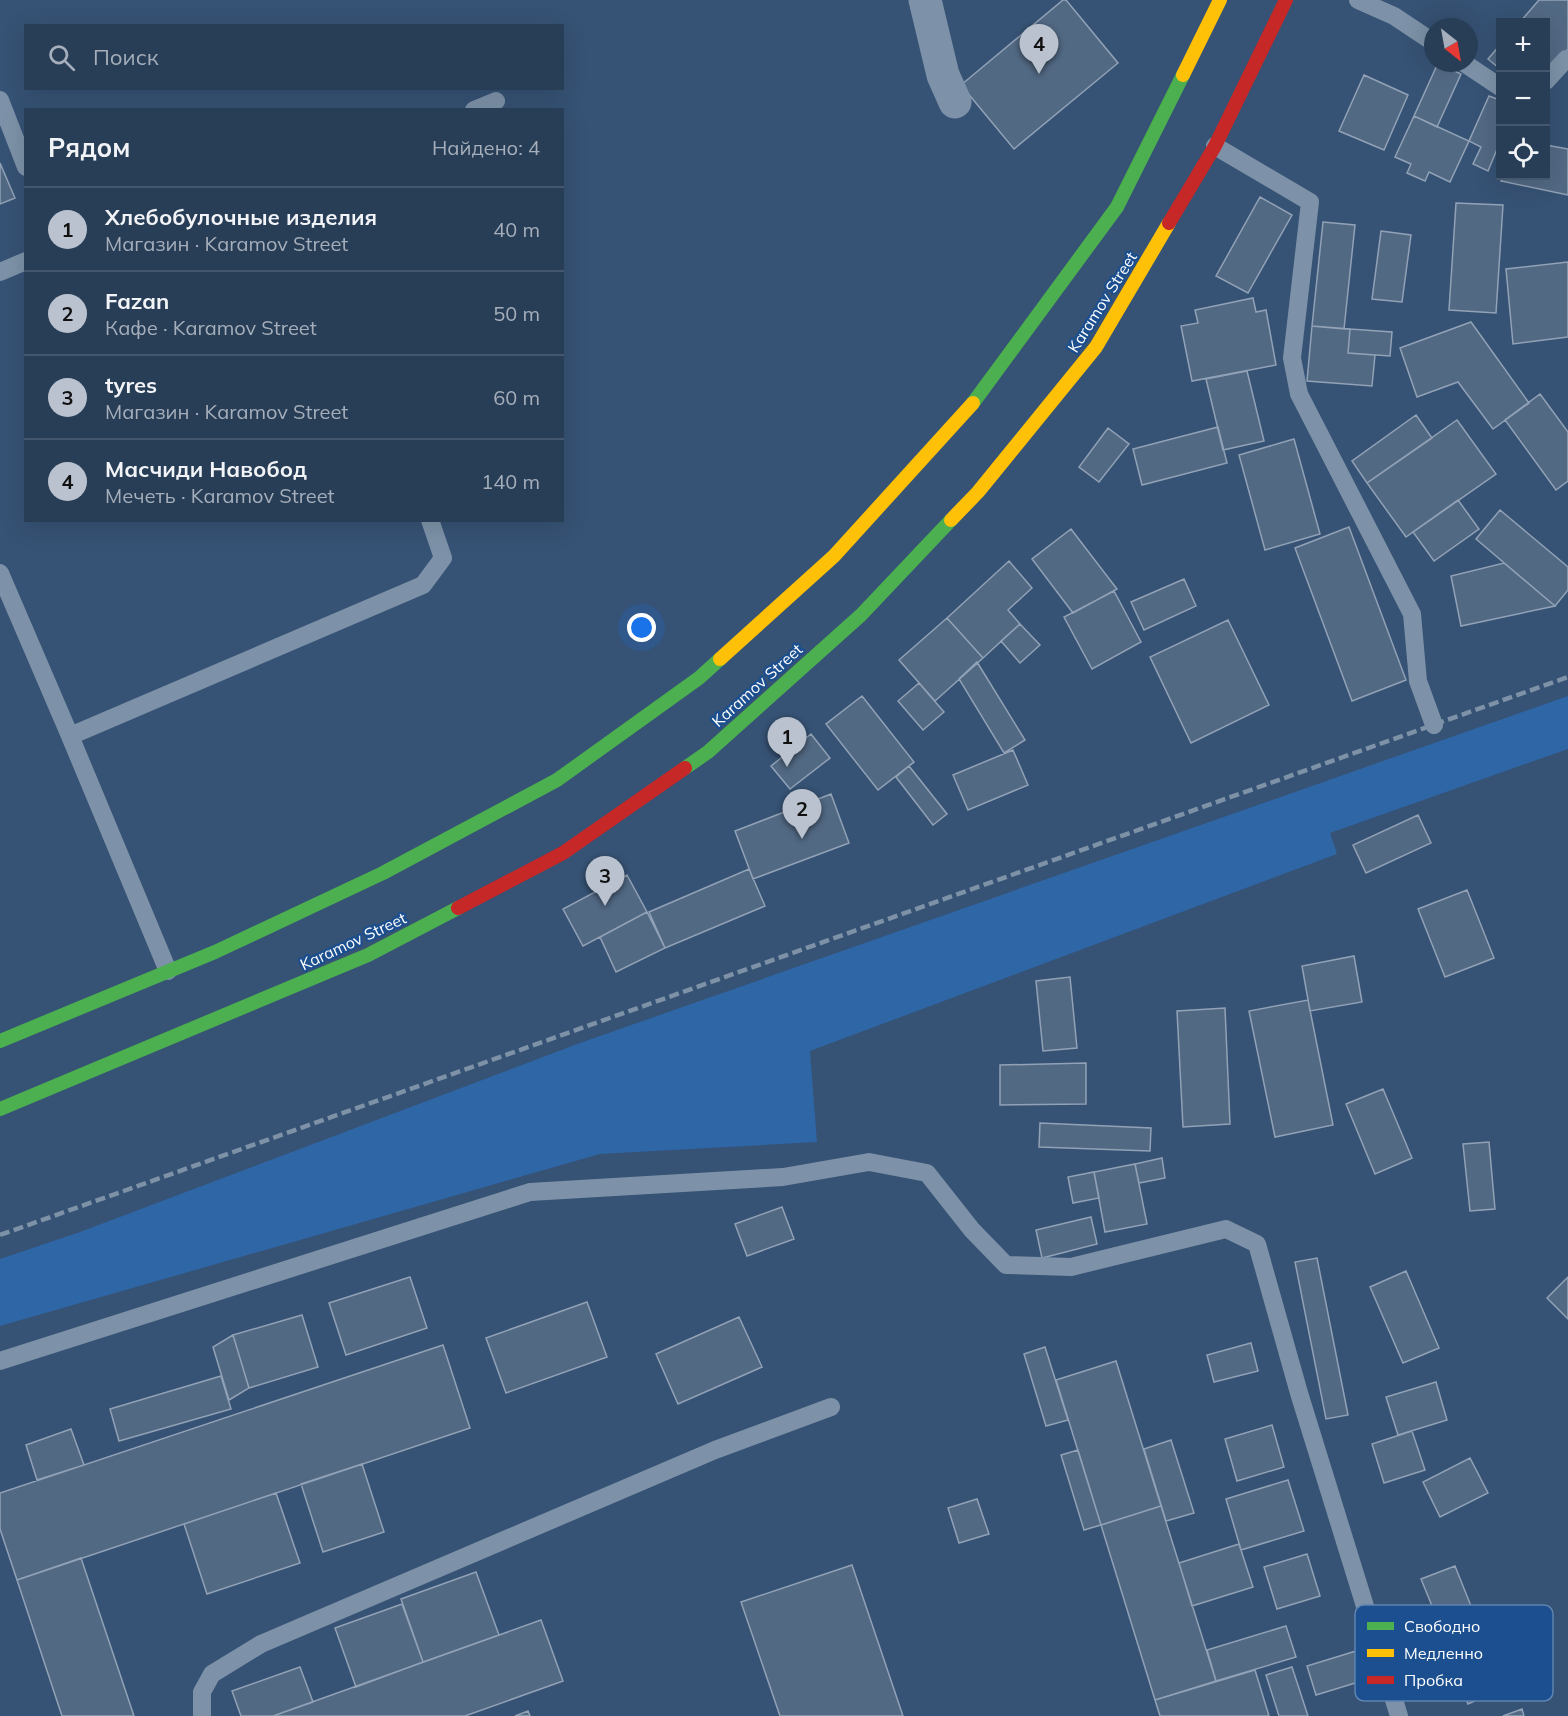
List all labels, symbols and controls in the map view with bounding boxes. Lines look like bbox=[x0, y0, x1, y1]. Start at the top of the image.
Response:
north arrow bbox=[1424, 18, 1478, 72]
map controls bbox=[1496, 18, 1550, 180]
button: + bbox=[1496, 18, 1550, 72]
search box bbox=[24, 24, 564, 90]
pin: 4 bbox=[1020, 25, 1058, 74]
icon: search bbox=[45, 41, 78, 74]
text: Поиск bbox=[93, 43, 159, 71]
button: − bbox=[1496, 72, 1550, 126]
button: locate bbox=[1496, 126, 1550, 180]
text: Рядом bbox=[48, 131, 131, 164]
text: Найдено: 4 bbox=[432, 135, 540, 160]
text: Хлебобулочные изделия bbox=[105, 203, 377, 231]
text: 1 bbox=[62, 217, 74, 242]
text: 40 m bbox=[493, 217, 540, 242]
text: Магазин · Karamov Street bbox=[105, 231, 348, 256]
street label: Karamov Street bbox=[1063, 248, 1141, 356]
text: Fazan bbox=[105, 287, 169, 315]
text: 2 bbox=[62, 301, 74, 326]
text: 50 m bbox=[493, 301, 540, 326]
text: Кафе · Karamov Street bbox=[105, 315, 317, 340]
text: tyres bbox=[105, 371, 157, 399]
text: 3 bbox=[62, 385, 74, 410]
text: 60 m bbox=[493, 385, 540, 410]
text: Магазин · Karamov Street bbox=[105, 399, 348, 424]
text: Масчиди Навобод bbox=[105, 455, 307, 483]
text: 4 bbox=[62, 469, 74, 494]
text: 140 m bbox=[481, 469, 540, 494]
text: Мечеть · Karamov Street bbox=[105, 483, 335, 508]
your location bbox=[627, 613, 656, 642]
street label: Karamov Street bbox=[708, 639, 807, 731]
pin: 1 bbox=[768, 718, 806, 767]
pin: 2 bbox=[782, 790, 822, 839]
pin: 3 bbox=[586, 856, 624, 906]
street label: Karamov Street bbox=[297, 907, 410, 974]
legend bbox=[1355, 1605, 1553, 1701]
text: Свободно bbox=[1404, 1616, 1480, 1636]
text: Медленно bbox=[1404, 1643, 1483, 1663]
text: Пробка bbox=[1404, 1670, 1463, 1690]

